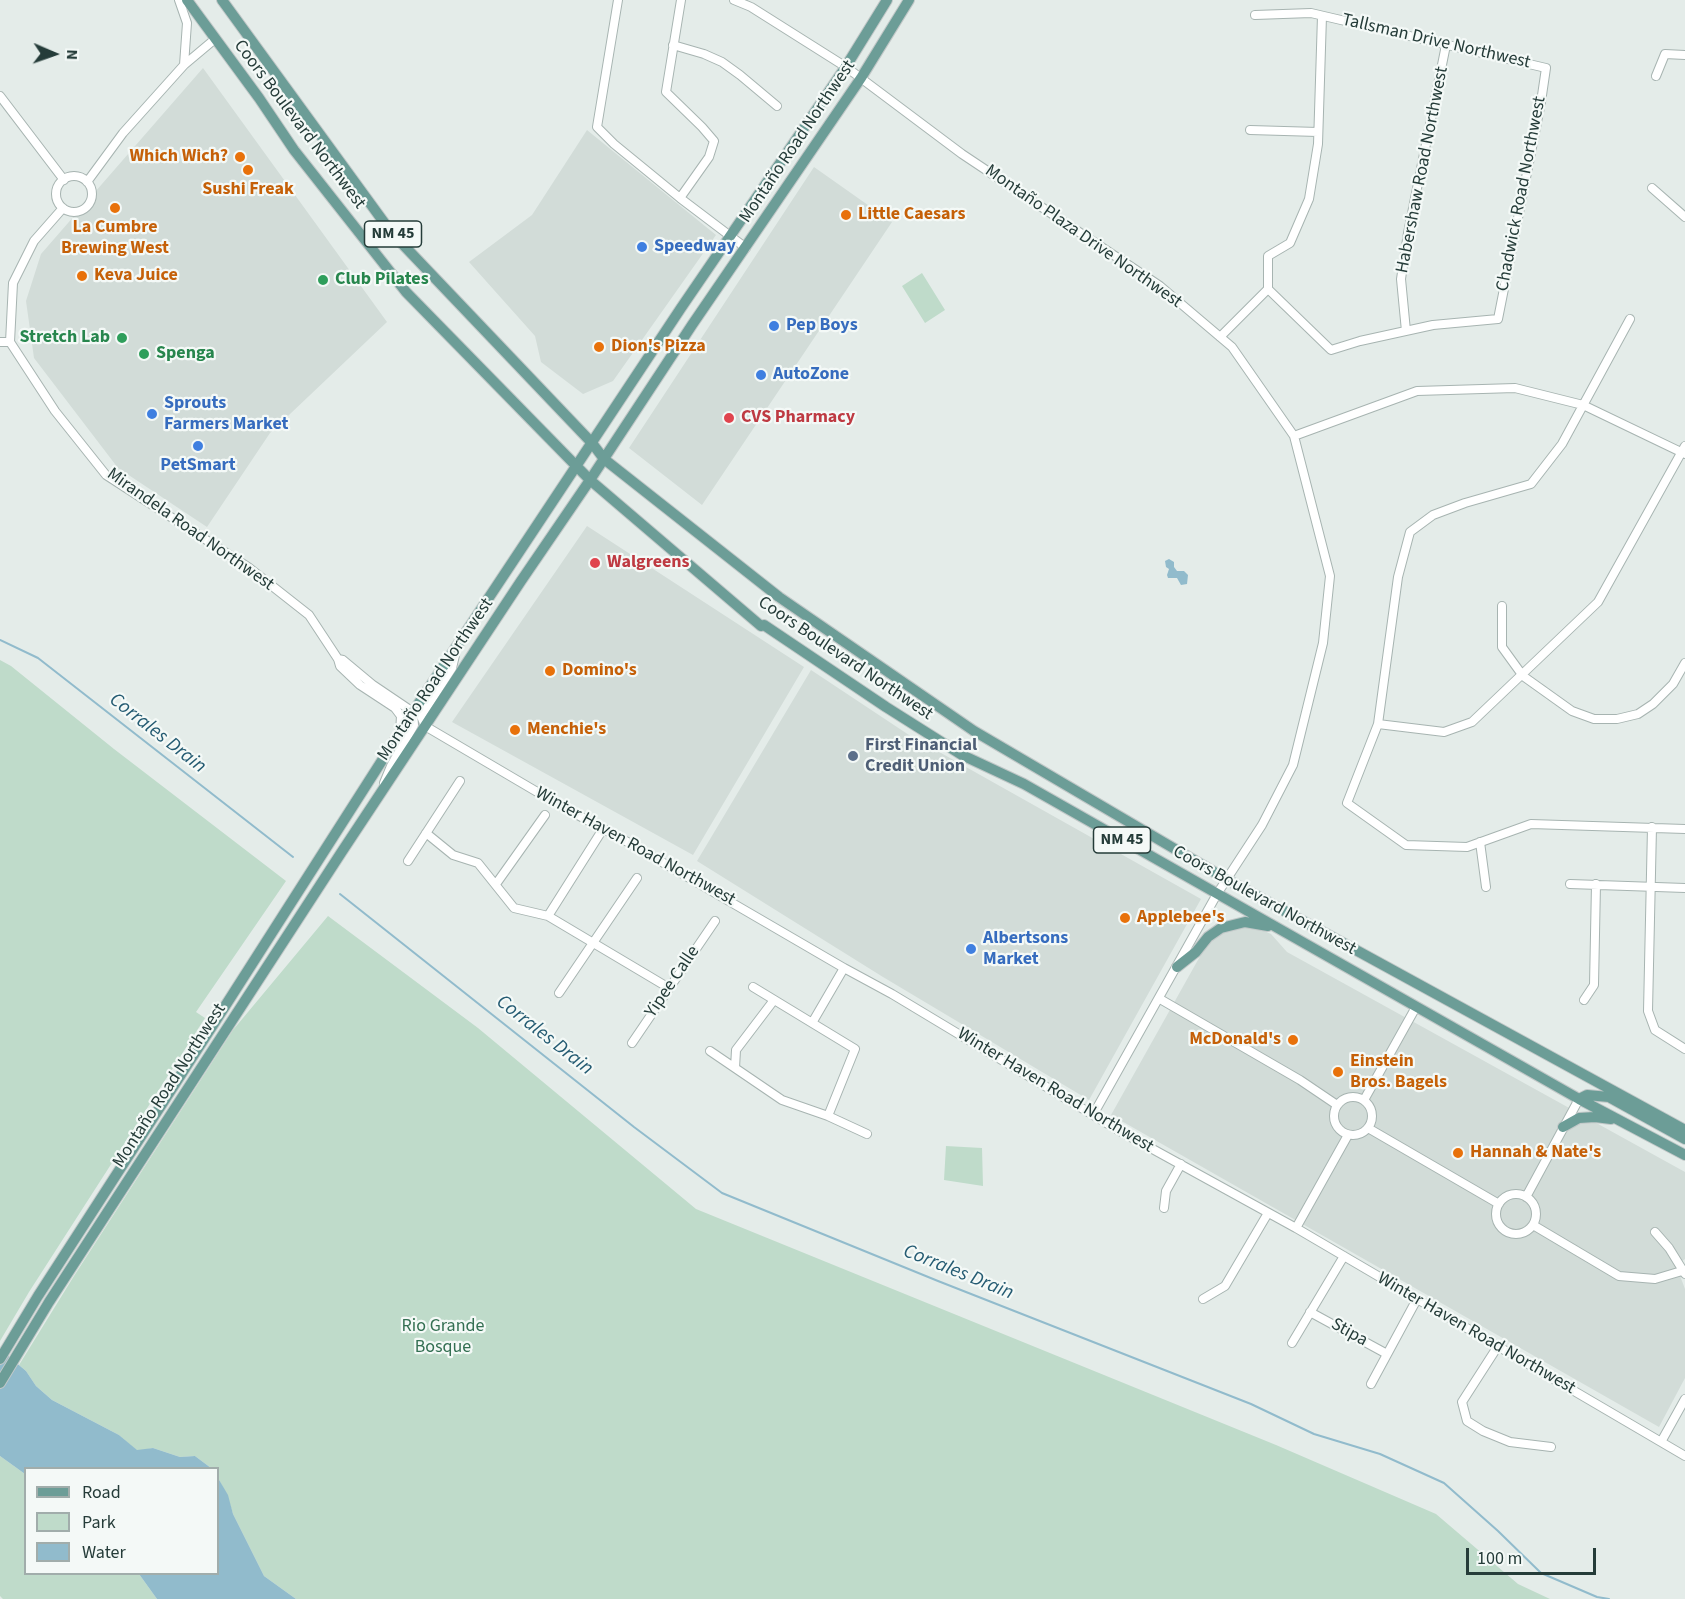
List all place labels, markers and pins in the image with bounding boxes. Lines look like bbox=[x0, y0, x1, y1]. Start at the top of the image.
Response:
place label: Which Wich? bbox=[129, 146, 228, 168]
marker: Which Wich? bbox=[233, 150, 247, 164]
marker: Sushi Freak bbox=[241, 163, 255, 177]
place label: Sushi Freak bbox=[202, 179, 294, 201]
marker: La Cumbre Brewing West bbox=[108, 201, 122, 215]
place label: Little Caesars bbox=[858, 204, 966, 226]
marker: Little Caesars bbox=[839, 208, 853, 222]
place label: La Cumbre Brewing West bbox=[61, 217, 169, 260]
place label: Speedway bbox=[654, 236, 736, 258]
marker: Speedway bbox=[635, 240, 649, 254]
place label: Keva Juice bbox=[94, 265, 178, 287]
marker: Keva Juice bbox=[75, 269, 89, 283]
place label: Club Pilates bbox=[335, 269, 429, 291]
marker: Club Pilates bbox=[316, 273, 330, 287]
place label: Pep Boys bbox=[786, 315, 858, 337]
marker: Pep Boys bbox=[767, 319, 781, 333]
place label: Stretch Lab bbox=[19, 327, 110, 349]
marker: Stretch Lab bbox=[115, 331, 129, 345]
place label: Dion's Pizza bbox=[611, 336, 706, 358]
marker: Dion's Pizza bbox=[592, 340, 606, 354]
place label: Spenga bbox=[156, 343, 215, 365]
marker: Spenga bbox=[137, 347, 151, 361]
place label: AutoZone bbox=[773, 364, 849, 386]
marker: AutoZone bbox=[754, 368, 768, 382]
place label: Sprouts Farmers Market bbox=[164, 393, 288, 436]
marker: Sprouts Farmers Market bbox=[145, 407, 159, 421]
place label: CVS Pharmacy bbox=[741, 407, 855, 429]
marker: CVS Pharmacy bbox=[722, 411, 736, 425]
marker: PetSmart bbox=[191, 439, 205, 453]
place label: PetSmart bbox=[160, 455, 236, 477]
place label: Walgreens bbox=[607, 552, 690, 574]
marker: Walgreens bbox=[588, 556, 602, 570]
place label: Domino's bbox=[562, 660, 637, 682]
marker: Domino's bbox=[543, 664, 557, 678]
place label: Menchie's bbox=[527, 719, 606, 741]
marker: Menchie's bbox=[508, 723, 522, 737]
place label: First Financial Credit Union bbox=[865, 735, 977, 777]
marker: First Financial Credit Union bbox=[846, 749, 860, 763]
place label: Applebee's bbox=[1137, 907, 1224, 929]
marker: Applebee's bbox=[1118, 911, 1132, 925]
place label: Albertsons Market bbox=[983, 928, 1068, 970]
marker: Albertsons Market bbox=[964, 942, 978, 956]
place label: McDonald's bbox=[1189, 1029, 1281, 1051]
marker: McDonald's bbox=[1286, 1033, 1300, 1047]
place label: Einstein Bros. Bagels bbox=[1350, 1051, 1447, 1094]
marker: Einstein Bros. Bagels bbox=[1331, 1065, 1345, 1079]
place label: Hannah & Nate's bbox=[1470, 1142, 1601, 1164]
marker: Hannah & Nate's bbox=[1451, 1146, 1465, 1160]

